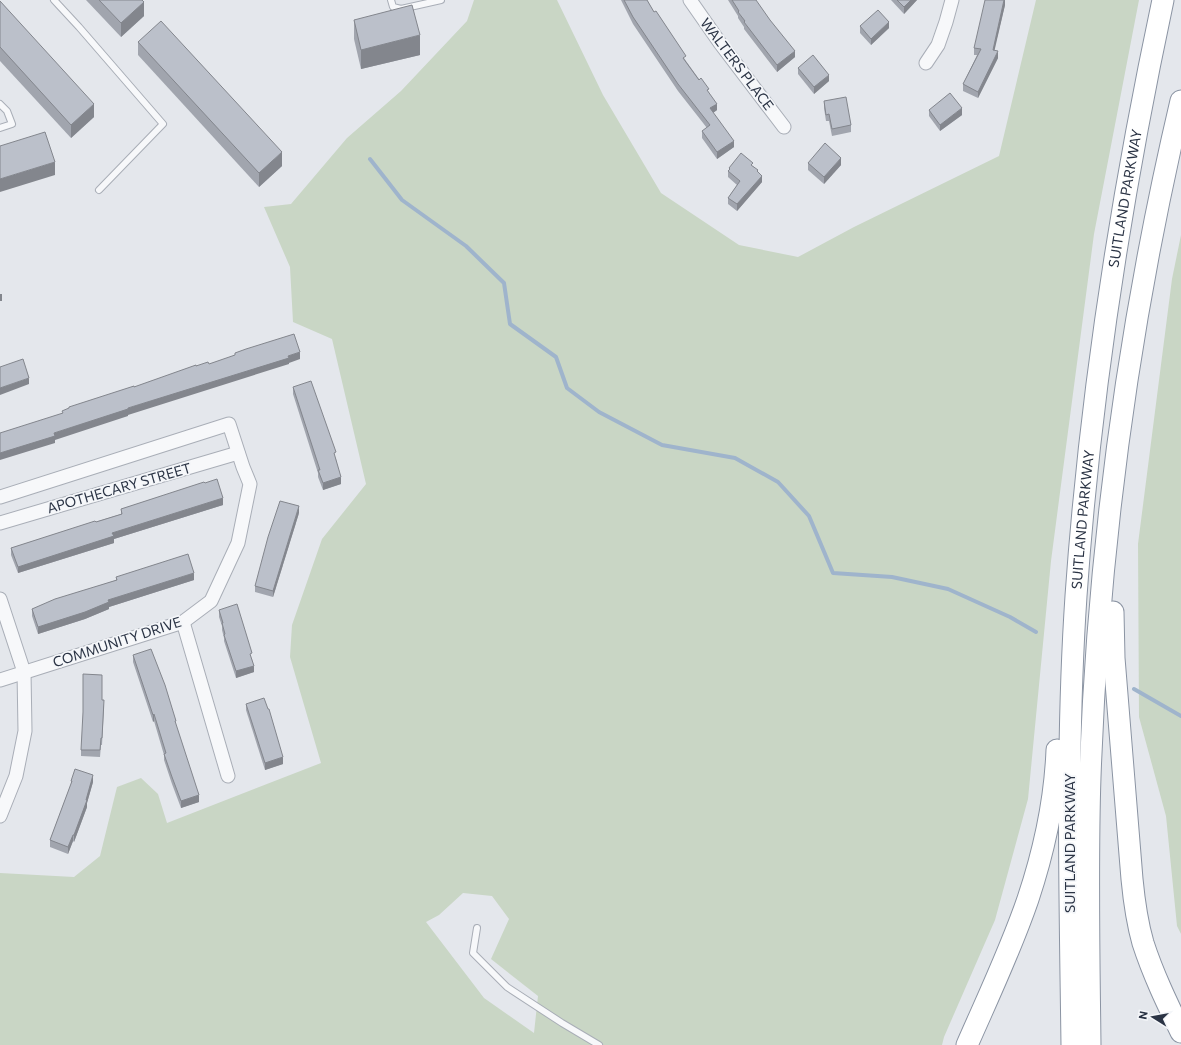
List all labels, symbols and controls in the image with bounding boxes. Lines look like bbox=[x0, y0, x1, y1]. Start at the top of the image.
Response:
street label: WALTERS PLACE bbox=[697, 14, 778, 113]
street label: SUITLAND PARKWAY bbox=[1105, 128, 1145, 269]
street label: SUITLAND PARKWAY bbox=[1068, 449, 1097, 590]
street label: APOTHECARY STREET bbox=[45, 459, 193, 516]
street label: COMMUNITY DRIVE bbox=[50, 613, 183, 670]
street label: SUITLAND PARKWAY bbox=[1061, 773, 1078, 913]
north arrow bbox=[1133, 997, 1173, 1037]
text: N bbox=[1136, 1010, 1150, 1020]

